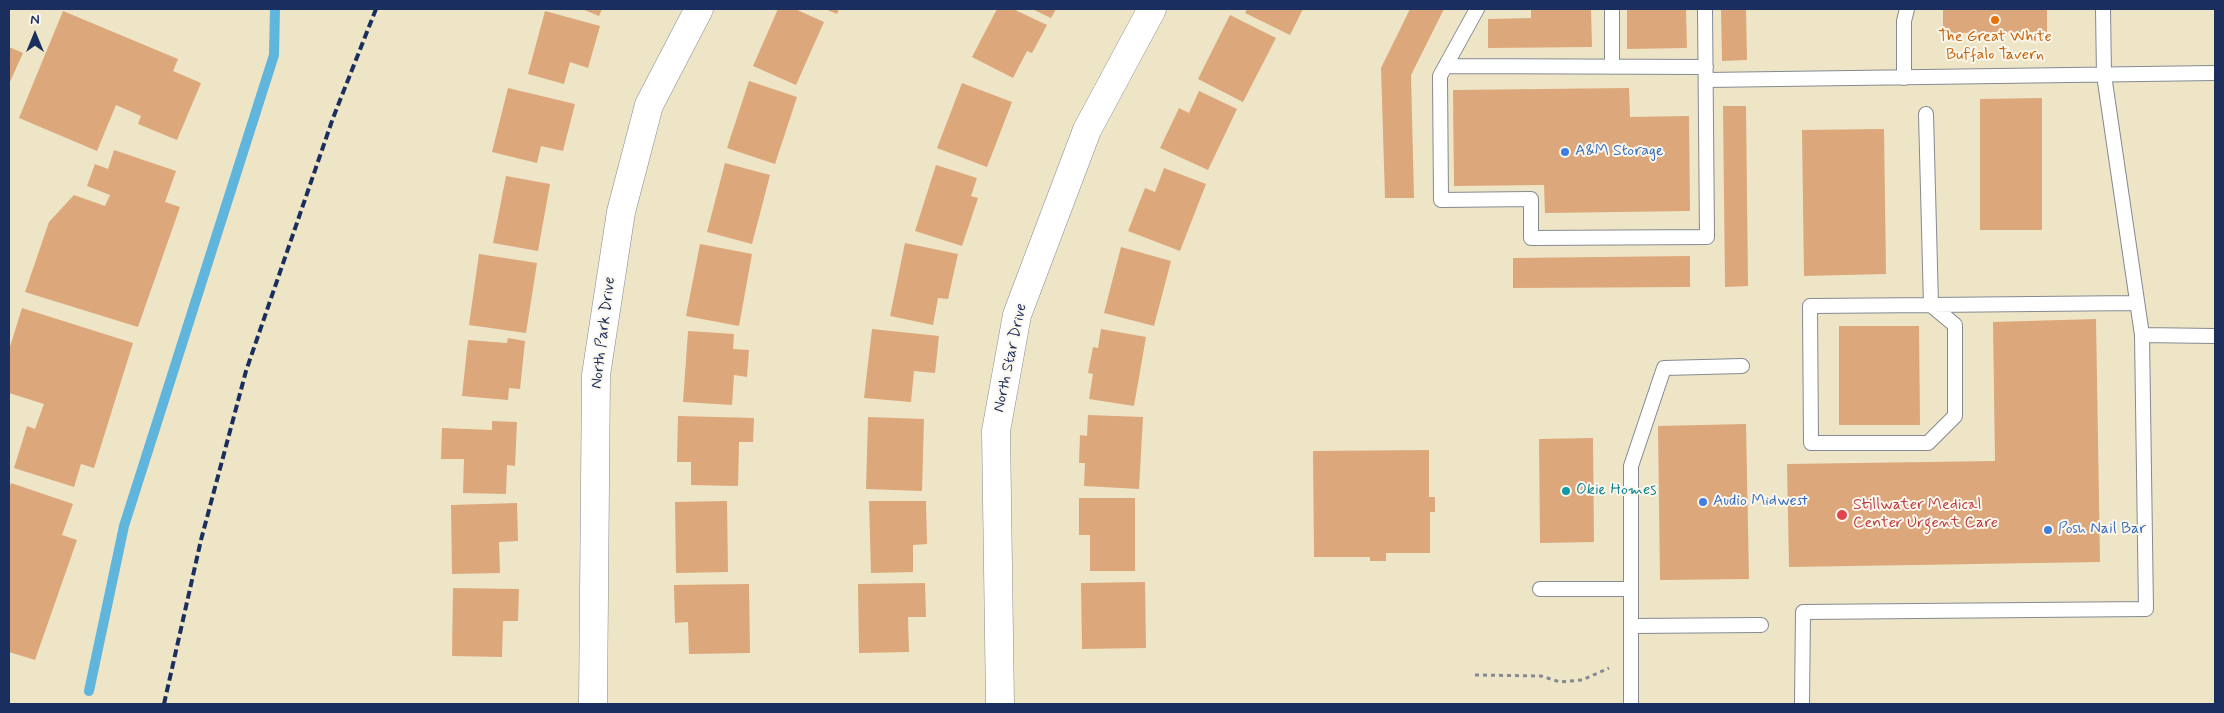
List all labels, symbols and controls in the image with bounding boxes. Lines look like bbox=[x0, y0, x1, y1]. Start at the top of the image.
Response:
north arrow bbox=[10, 10, 60, 60]
text: N bbox=[30, 11, 40, 29]
marker: The Great White Buffalo Tavern bbox=[1989, 14, 2001, 26]
place label: The Great White Buffalo Tavern bbox=[1938, 28, 2052, 66]
place label: A&M Storage bbox=[1575, 142, 1663, 162]
marker: A&M Storage bbox=[1559, 146, 1571, 158]
street label: North Park Drive bbox=[588, 276, 620, 390]
street label: North Star Drive bbox=[990, 302, 1032, 414]
place label: Okie Homes bbox=[1576, 481, 1657, 501]
marker: Okie Homes bbox=[1560, 485, 1572, 497]
place label: Audio Midwest bbox=[1713, 492, 1808, 512]
marker: Audio Midwest bbox=[1697, 496, 1709, 508]
place label: Stillwater Medical Center Urgent Care bbox=[1853, 496, 1998, 534]
marker: Stillwater Medical Center Urgent Care bbox=[1835, 508, 1849, 522]
place label: Posh Nail Bar bbox=[2058, 520, 2146, 540]
marker: Posh Nail Bar bbox=[2042, 524, 2054, 536]

